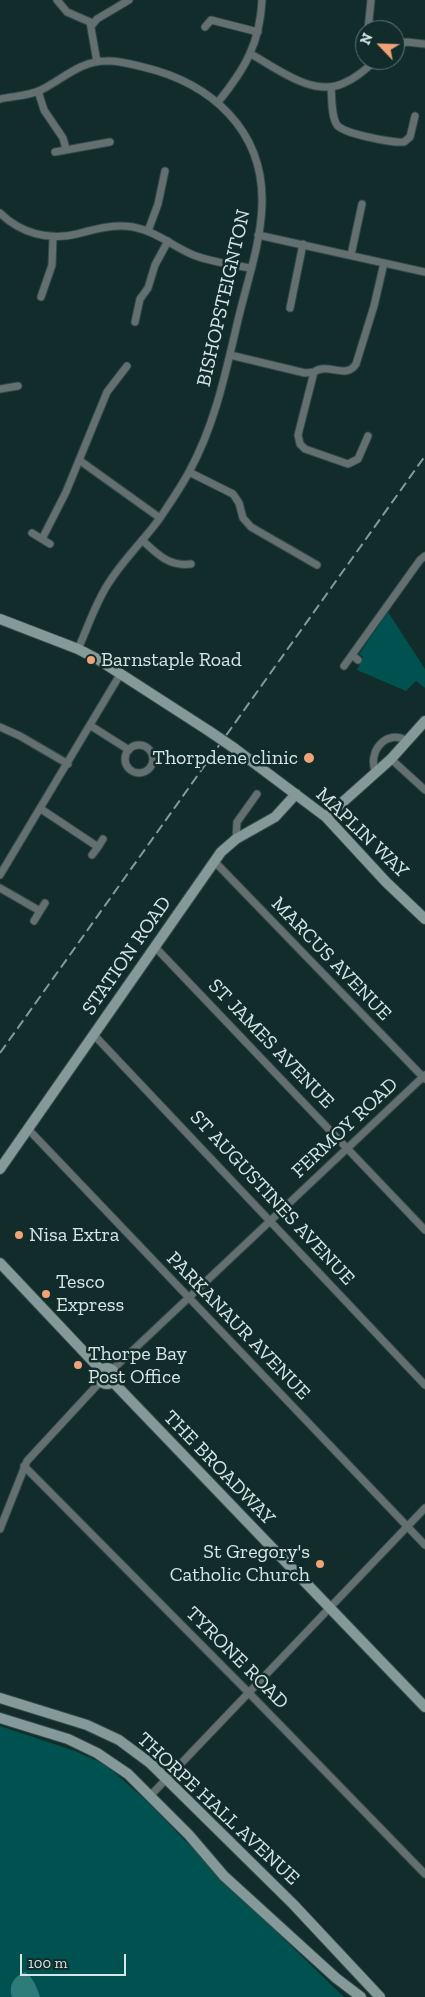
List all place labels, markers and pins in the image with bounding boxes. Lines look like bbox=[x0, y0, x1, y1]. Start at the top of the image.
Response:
place label: Barnstaple Road bbox=[101, 648, 242, 672]
marker: Barnstaple Road bbox=[85, 654, 97, 666]
place label: Thorpdene clinic bbox=[153, 746, 298, 770]
marker: Thorpdene clinic bbox=[302, 751, 316, 765]
place label: Nisa Extra bbox=[29, 1223, 119, 1247]
marker: Nisa Extra bbox=[13, 1229, 25, 1241]
place label: Tesco Express bbox=[56, 1270, 124, 1317]
marker: Tesco Express bbox=[40, 1288, 52, 1300]
place label: Thorpe Bay Post Office bbox=[88, 1342, 187, 1389]
marker: Thorpe Bay Post Office bbox=[72, 1359, 84, 1371]
place label: St Gregory's Catholic Church bbox=[170, 1540, 310, 1587]
marker: St Gregory's Catholic Church bbox=[314, 1558, 326, 1570]

